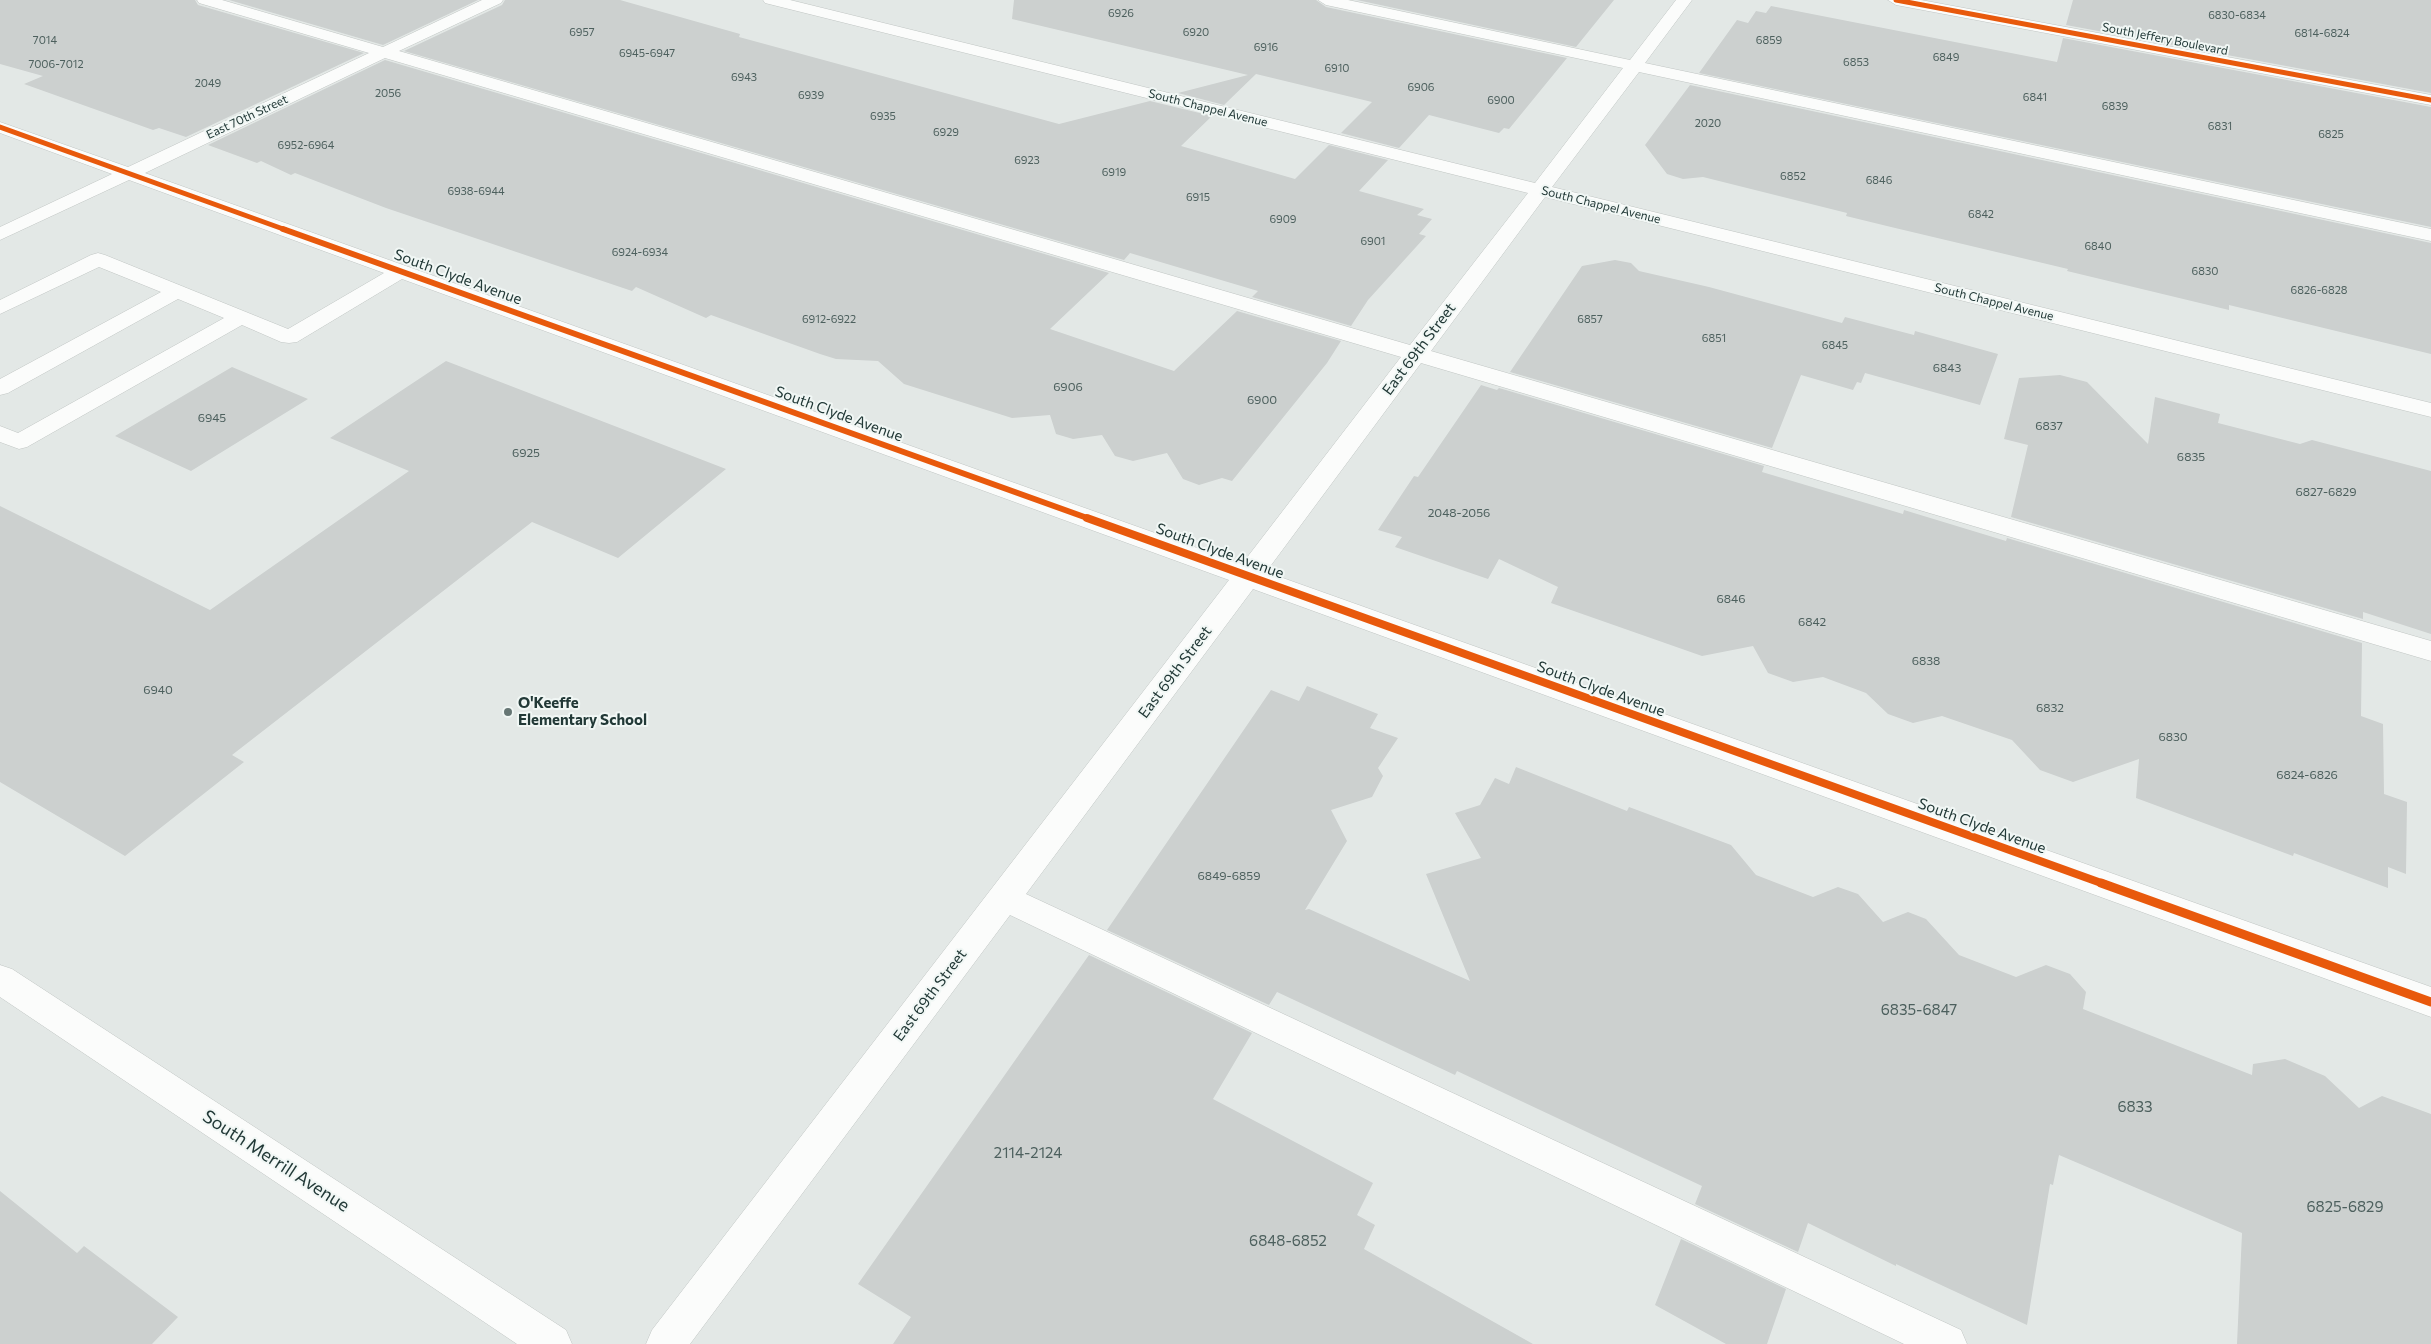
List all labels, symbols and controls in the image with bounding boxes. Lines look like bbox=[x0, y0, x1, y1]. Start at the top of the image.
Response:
house number: 6926 bbox=[1108, 6, 1134, 20]
house number: 6830-6834 bbox=[2208, 8, 2266, 22]
street label: South Jeffery Boulevard bbox=[2101, 20, 2229, 58]
house number: 6957 bbox=[569, 25, 595, 39]
house number: 6920 bbox=[1183, 25, 1209, 39]
house number: 6814-6824 bbox=[2294, 26, 2350, 40]
house number: 7014 bbox=[33, 33, 57, 47]
house number: 6859 bbox=[1756, 33, 1782, 47]
house number: 6916 bbox=[1254, 40, 1278, 54]
house number: 6945-6947 bbox=[619, 46, 675, 60]
house number: 6849 bbox=[1933, 50, 1959, 64]
house number: 6853 bbox=[1843, 55, 1869, 69]
house number: 7006-7012 bbox=[28, 57, 84, 71]
house number: 6910 bbox=[1324, 61, 1350, 75]
house number: 6943 bbox=[731, 70, 757, 84]
house number: 2049 bbox=[195, 76, 221, 90]
house number: 6906 bbox=[1407, 80, 1435, 94]
house number: 2056 bbox=[375, 86, 401, 100]
street label: South Chappel Avenue bbox=[1147, 86, 1269, 130]
house number: 6939 bbox=[798, 88, 824, 102]
house number: 6841 bbox=[2023, 90, 2047, 104]
street label: East 70th Street bbox=[204, 92, 290, 142]
house number: 6900 bbox=[1487, 93, 1515, 107]
house number: 6839 bbox=[2102, 99, 2128, 113]
house number: 6935 bbox=[870, 109, 896, 123]
house number: 2020 bbox=[1695, 116, 1721, 130]
house number: 6831 bbox=[2208, 119, 2232, 133]
house number: 6929 bbox=[933, 125, 959, 139]
house number: 6825 bbox=[2318, 127, 2344, 141]
house number: 6952-6964 bbox=[278, 138, 334, 152]
house number: 6923 bbox=[1014, 153, 1040, 167]
house number: 6919 bbox=[1102, 165, 1126, 179]
house number: 6852 bbox=[1780, 169, 1806, 183]
house number: 6846 bbox=[1866, 173, 1892, 187]
street label: South Chappel Avenue bbox=[1540, 183, 1662, 227]
house number: 6938-6944 bbox=[447, 184, 505, 198]
house number: 6915 bbox=[1186, 190, 1210, 204]
house number: 6842 bbox=[1968, 207, 1994, 221]
house number: 6909 bbox=[1269, 212, 1297, 226]
house number: 6901 bbox=[1360, 234, 1386, 248]
house number: 6840 bbox=[2084, 239, 2112, 253]
street label: South Clyde Avenue bbox=[392, 245, 524, 309]
house number: 6924-6934 bbox=[612, 245, 668, 259]
house number: 6830 bbox=[2192, 264, 2218, 278]
street label: South Chappel Avenue bbox=[1933, 280, 2055, 324]
house number: 6826-6828 bbox=[2291, 283, 2347, 297]
street label: East 69th Street bbox=[1379, 299, 1459, 399]
house number: 6912-6922 bbox=[802, 312, 856, 326]
house number: 6857 bbox=[1577, 312, 1603, 326]
house number: 6851 bbox=[1702, 331, 1726, 345]
house number: 6845 bbox=[1822, 338, 1848, 352]
house number: 6843 bbox=[1933, 361, 1961, 375]
house number: 6906 bbox=[1053, 380, 1083, 394]
street label: South Clyde Avenue bbox=[773, 382, 905, 446]
house number: 6900 bbox=[1247, 393, 1277, 407]
house number: 6945 bbox=[198, 411, 226, 425]
house number: 6837 bbox=[2035, 419, 2063, 433]
house number: 6925 bbox=[512, 446, 540, 460]
house number: 6835 bbox=[2177, 450, 2205, 464]
house number: 6827-6829 bbox=[2295, 485, 2357, 499]
house number: 2048-2056 bbox=[1428, 506, 1490, 520]
street label: South Clyde Avenue bbox=[1154, 519, 1286, 583]
house number: 6846 bbox=[1716, 592, 1746, 606]
house number: 6842 bbox=[1798, 615, 1826, 629]
street label: East 69th Street bbox=[1135, 622, 1215, 722]
house number: 6838 bbox=[1912, 654, 1940, 668]
street label: South Clyde Avenue bbox=[1535, 657, 1667, 721]
house number: 6940 bbox=[143, 683, 173, 697]
place label: O'Keeffe Elementary School bbox=[518, 694, 647, 729]
house number: 6832 bbox=[2036, 701, 2064, 715]
marker: O'Keeffe Elementary School bbox=[502, 706, 514, 718]
house number: 6830 bbox=[2158, 730, 2188, 744]
house number: 6824-6826 bbox=[2276, 768, 2338, 782]
street label: South Clyde Avenue bbox=[1916, 794, 2048, 858]
house number: 6849-6859 bbox=[1198, 869, 1260, 883]
street label: East 69th Street bbox=[890, 945, 970, 1045]
house number: 6835-6847 bbox=[1881, 1001, 1957, 1019]
house number: 6833 bbox=[2117, 1098, 2153, 1116]
street label: South Merrill Avenue bbox=[198, 1105, 354, 1217]
house number: 2114-2124 bbox=[994, 1144, 1062, 1162]
house number: 6825-6829 bbox=[2307, 1198, 2383, 1216]
house number: 6848-6852 bbox=[1249, 1232, 1327, 1250]

